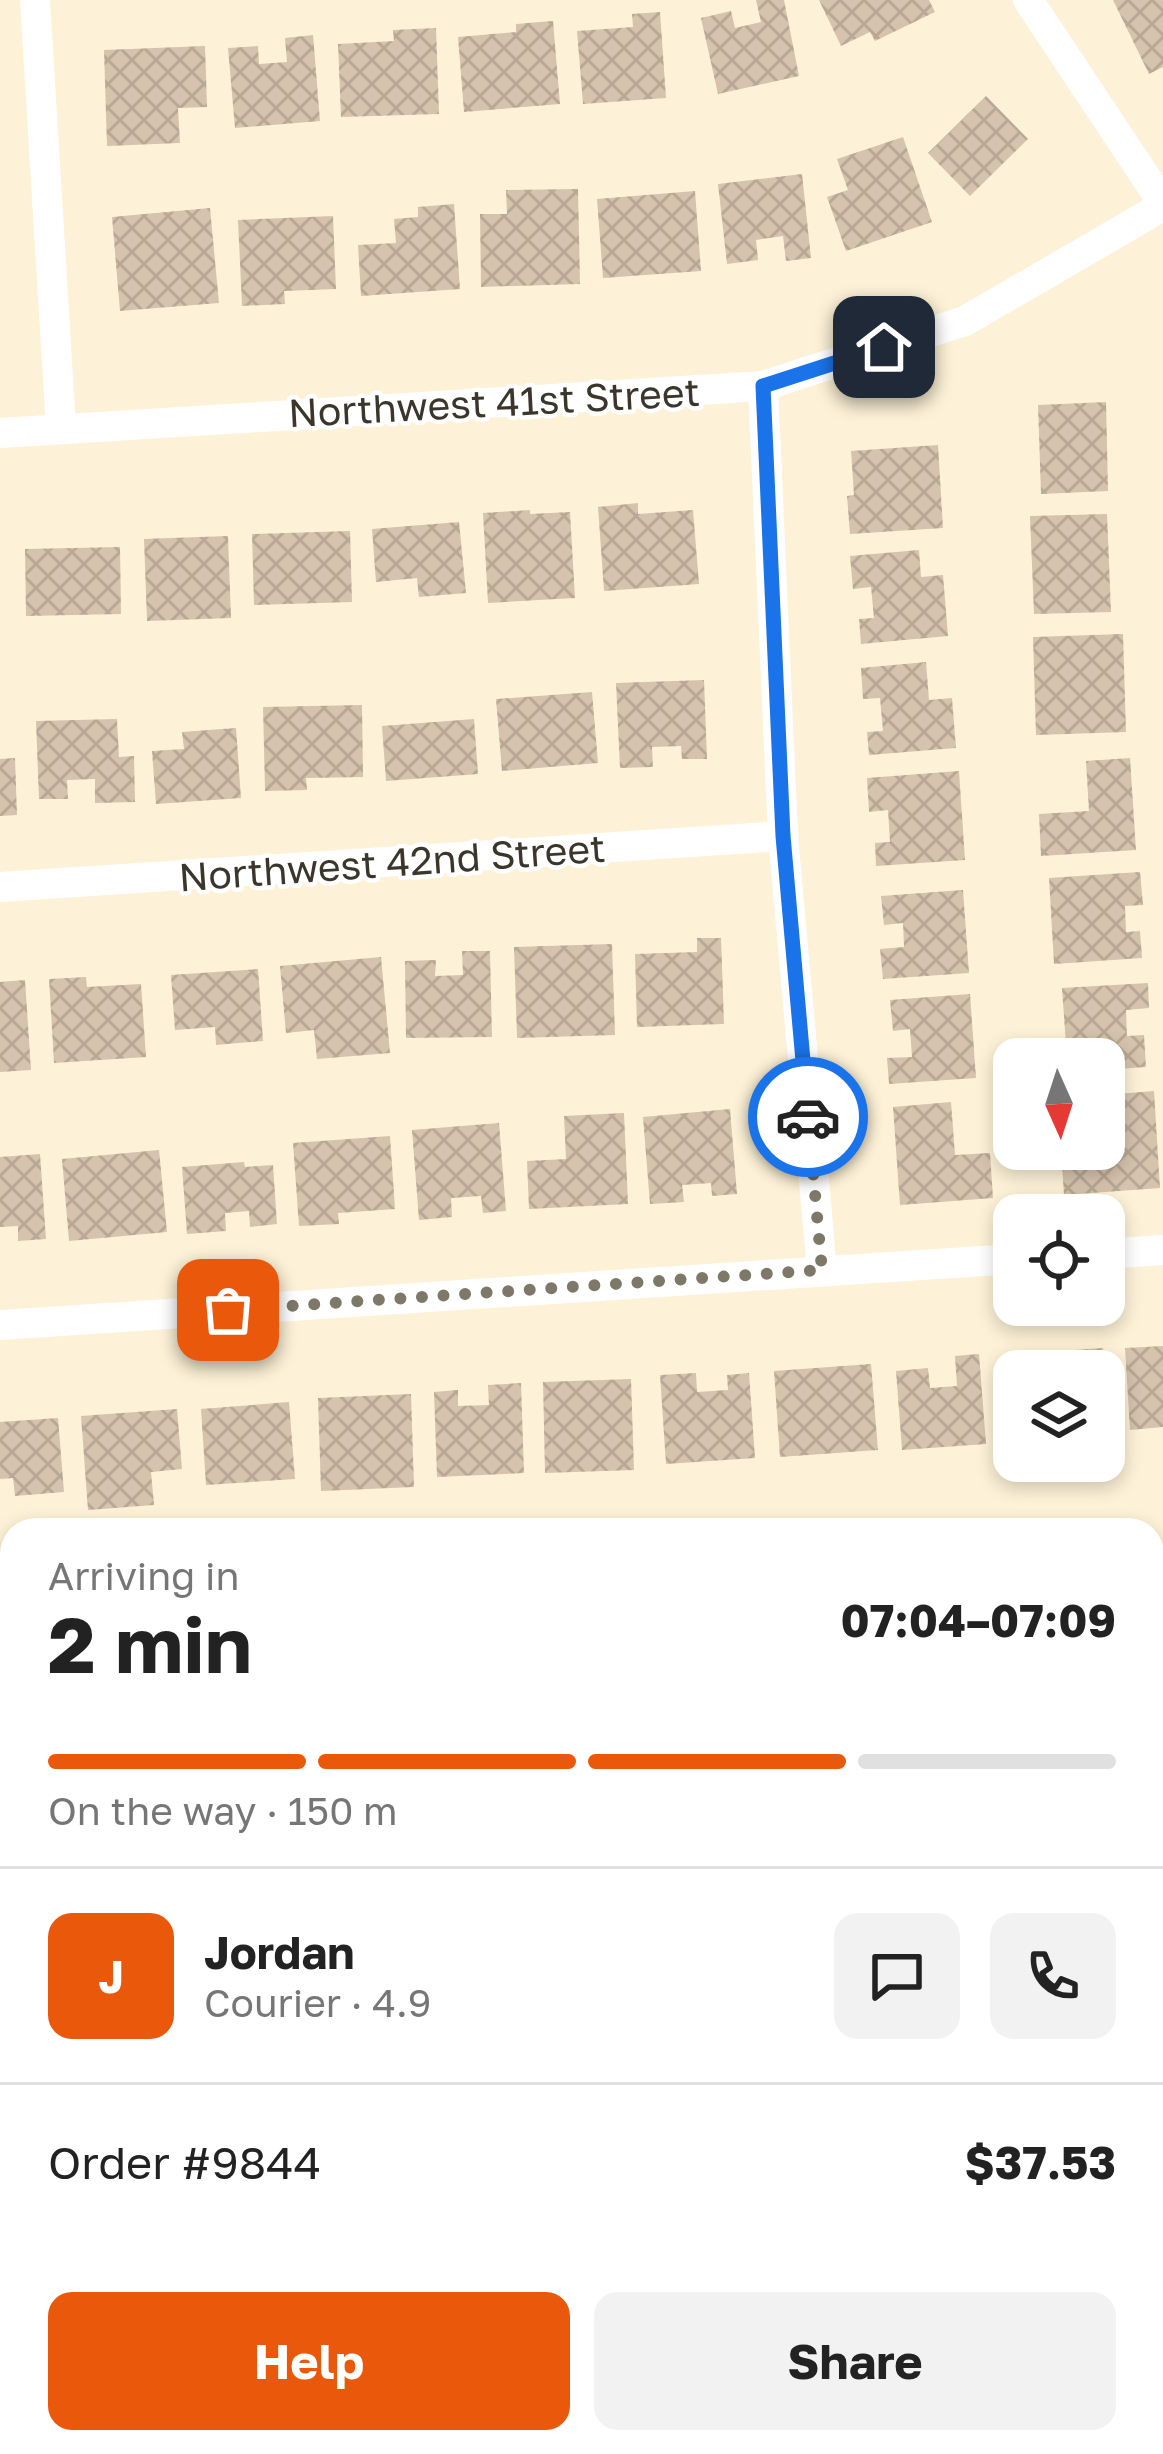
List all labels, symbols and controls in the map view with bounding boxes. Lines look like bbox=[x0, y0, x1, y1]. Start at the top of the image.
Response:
pin bbox=[833, 296, 935, 398]
icon: home bbox=[851, 314, 917, 380]
street label: Northwest 41st Street bbox=[287, 368, 701, 436]
street label: Northwest 42nd Street bbox=[177, 824, 607, 900]
north arrow bbox=[993, 1038, 1125, 1170]
map controls bbox=[993, 1038, 1125, 1482]
courier bbox=[748, 1057, 868, 1177]
icon: car bbox=[775, 1084, 841, 1150]
button: locate bbox=[993, 1194, 1125, 1326]
pin bbox=[177, 1259, 279, 1361]
icon: bag bbox=[195, 1277, 261, 1343]
button: layers bbox=[993, 1350, 1125, 1482]
text: Arriving in bbox=[48, 1552, 239, 1599]
text: 07:04–07:09 bbox=[841, 1593, 1116, 1647]
text: 2 min bbox=[48, 1597, 252, 1690]
text: On the way · 150 m bbox=[48, 1787, 398, 1834]
button: chat bbox=[834, 1913, 960, 2039]
button: phone bbox=[990, 1913, 1116, 2039]
text: Jordan bbox=[204, 1925, 355, 1979]
text: J bbox=[98, 1949, 124, 2003]
text: Courier · 4.9 bbox=[204, 1979, 431, 2026]
text: Order #9844 bbox=[48, 2135, 321, 2189]
text: $37.53 bbox=[965, 2135, 1116, 2189]
button: Help bbox=[48, 2292, 570, 2430]
button: Share bbox=[594, 2292, 1116, 2430]

